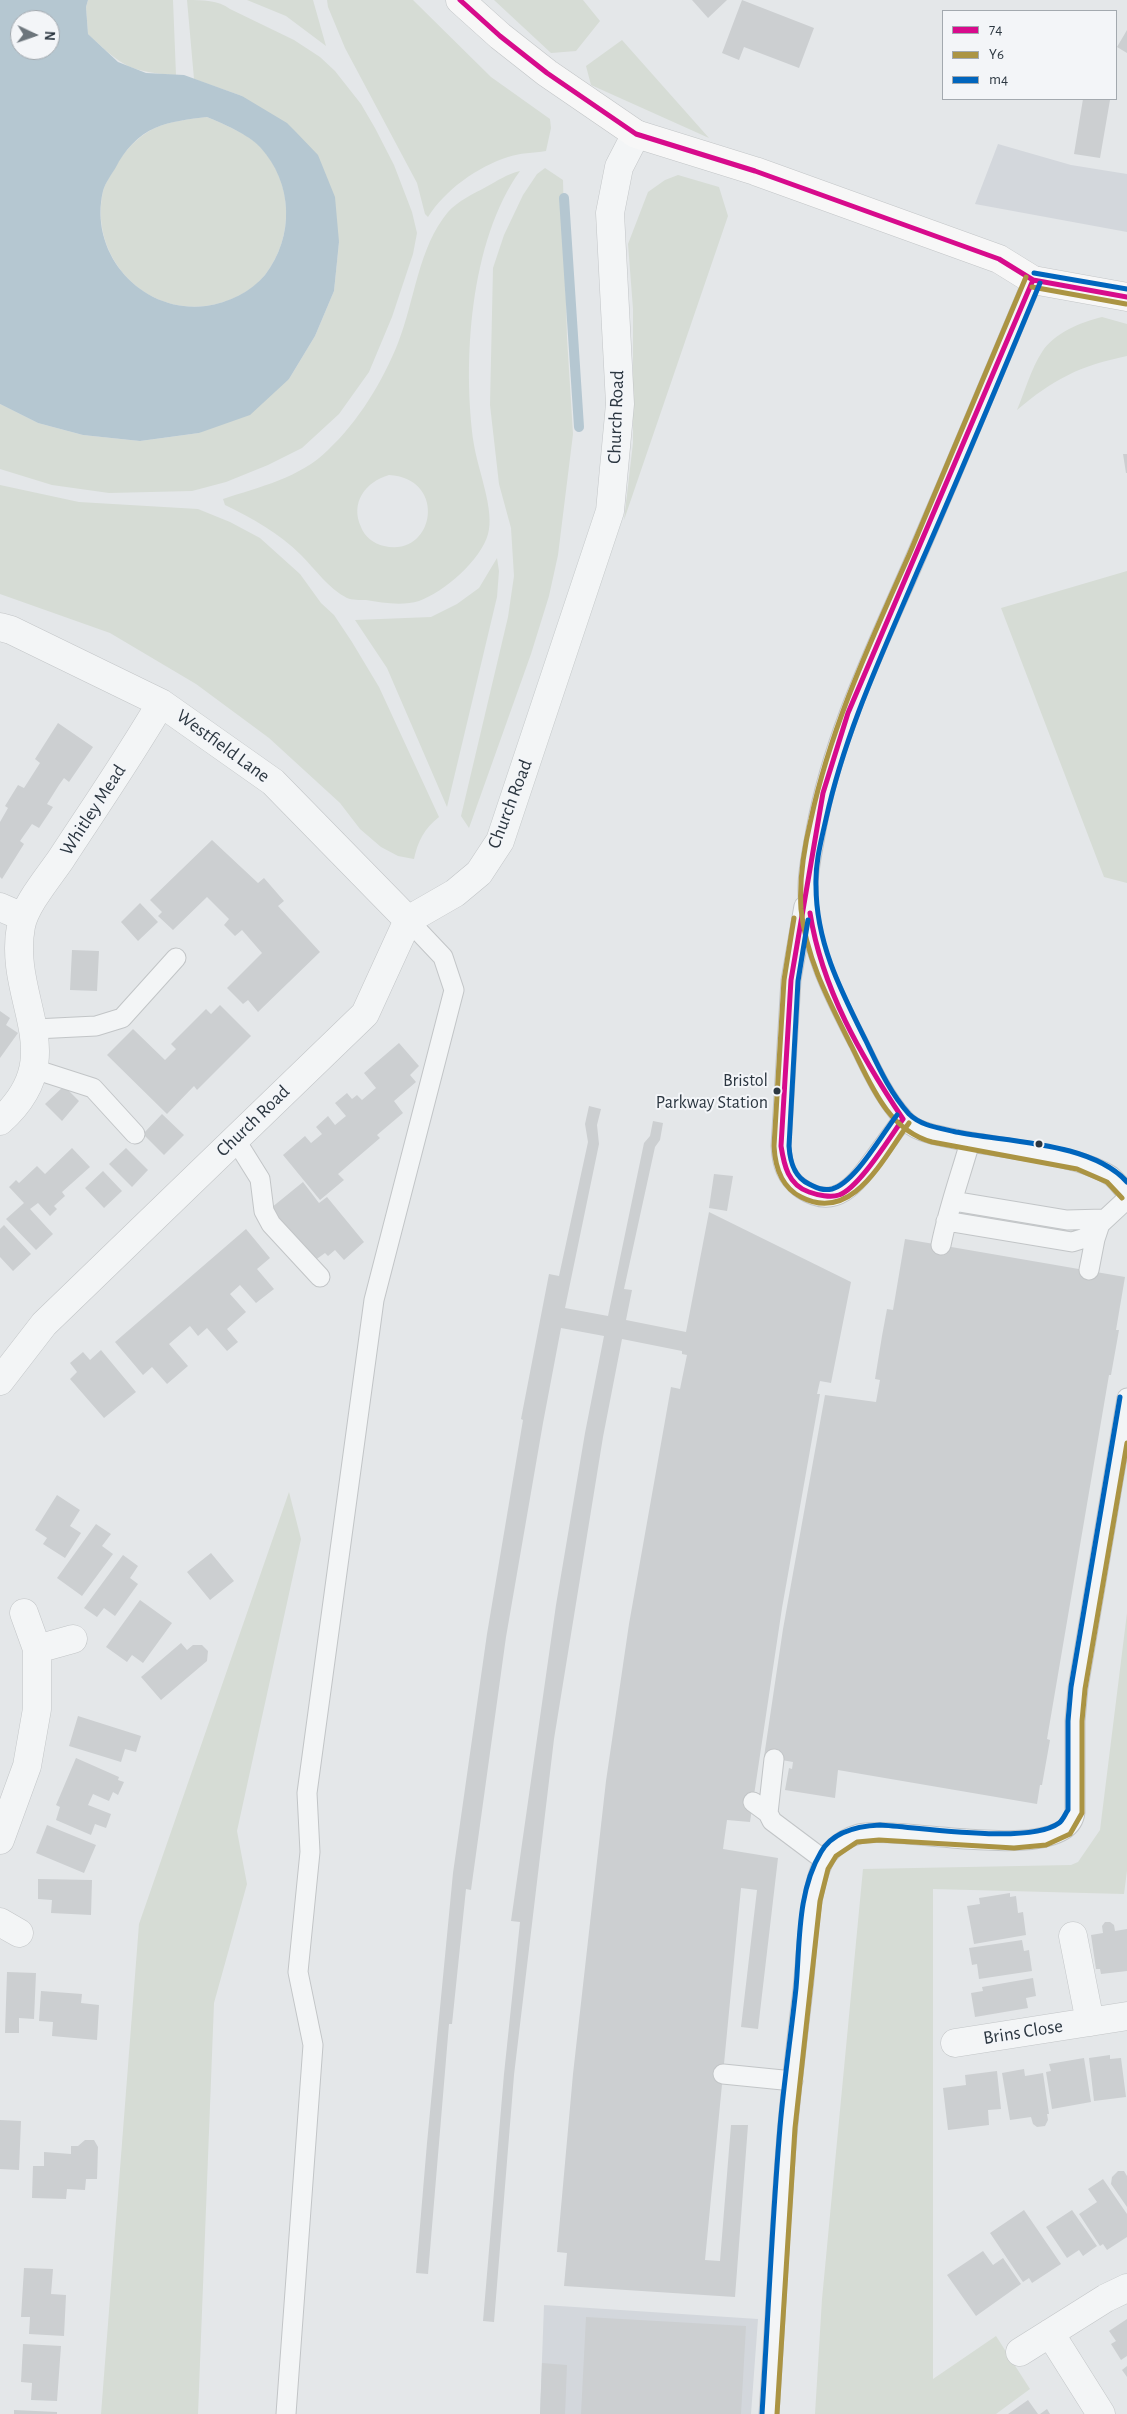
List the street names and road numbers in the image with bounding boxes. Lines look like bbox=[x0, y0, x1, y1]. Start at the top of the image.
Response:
street label: Church Road bbox=[603, 370, 629, 464]
street label: Westfield Lane bbox=[172, 704, 274, 788]
street label: Church Road bbox=[483, 756, 537, 852]
street label: Whitley Mead bbox=[55, 760, 131, 860]
street label: Church Road bbox=[211, 1080, 295, 1162]
street label: Brins Close bbox=[982, 2014, 1064, 2050]

